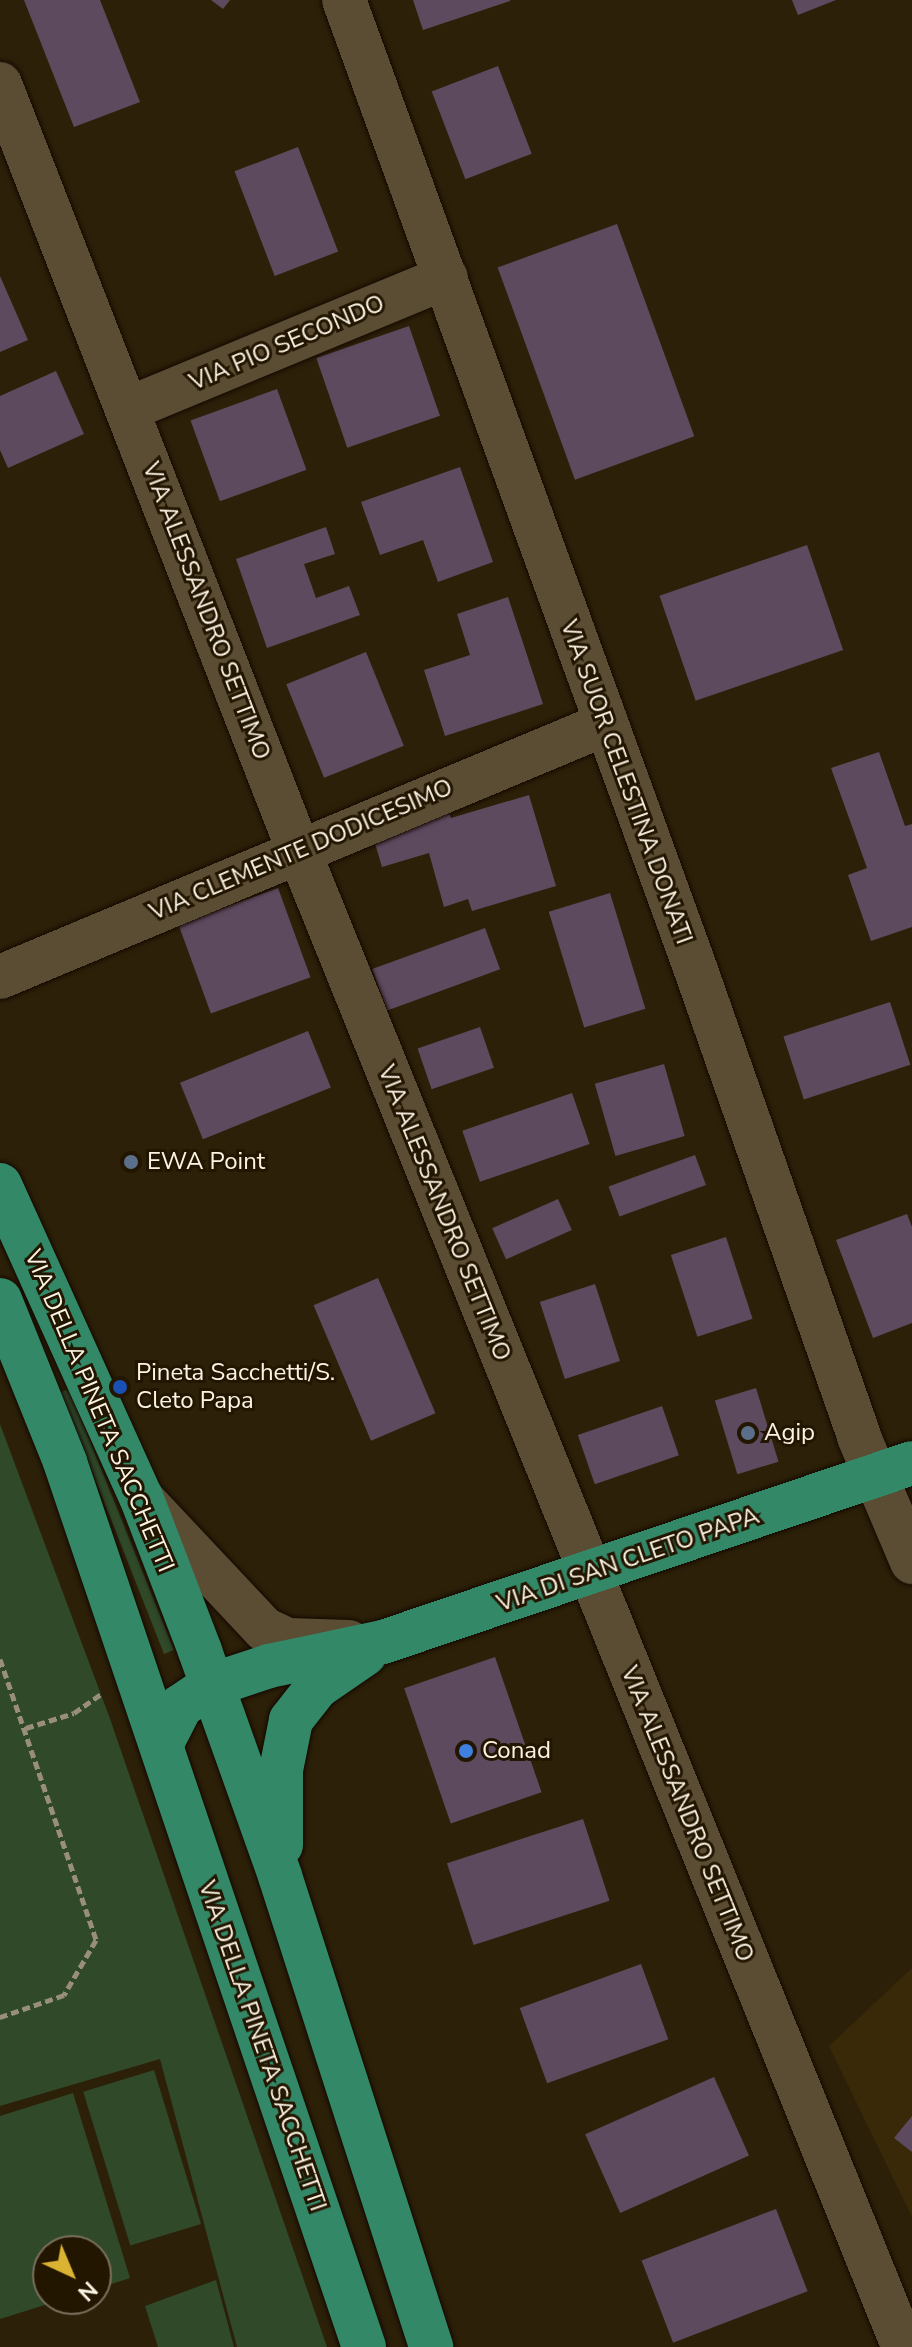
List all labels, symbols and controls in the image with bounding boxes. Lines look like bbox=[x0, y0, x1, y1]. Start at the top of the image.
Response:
street label: VIA PIO SECONDO bbox=[185, 289, 389, 397]
street label: VIA ALESSANDRO SETTIMO bbox=[136, 458, 276, 764]
street label: VIA SUOR CELESTINA DONATI bbox=[554, 616, 698, 948]
street label: VIA CLEMENTE DODICESIMO bbox=[145, 773, 457, 927]
street label: VIA ALESSANDRO SETTIMO bbox=[371, 1061, 517, 1365]
place label: EWA Point bbox=[147, 1148, 265, 1176]
marker: EWA Point bbox=[122, 1153, 140, 1171]
street label: VIA DELLA PINETA SACCHETTI bbox=[18, 1245, 180, 1577]
place label: Pineta Sacchetti/S. Cleto Papa bbox=[136, 1359, 335, 1415]
marker: Pineta Sacchetti/S. Cleto Papa bbox=[111, 1378, 129, 1396]
place label: Agip bbox=[764, 1419, 815, 1447]
marker: Agip bbox=[739, 1424, 757, 1442]
street label: VIA DI SAN CLETO PAPA bbox=[493, 1502, 763, 1618]
street label: VIA ALESSANDRO SETTIMO bbox=[614, 1662, 760, 1966]
place label: Conad bbox=[482, 1737, 551, 1765]
marker: Conad bbox=[457, 1742, 475, 1760]
street label: VIA DELLA PINETA SACCHETTI bbox=[192, 1877, 332, 2215]
north arrow bbox=[32, 2235, 112, 2315]
text: N bbox=[71, 2274, 104, 2307]

